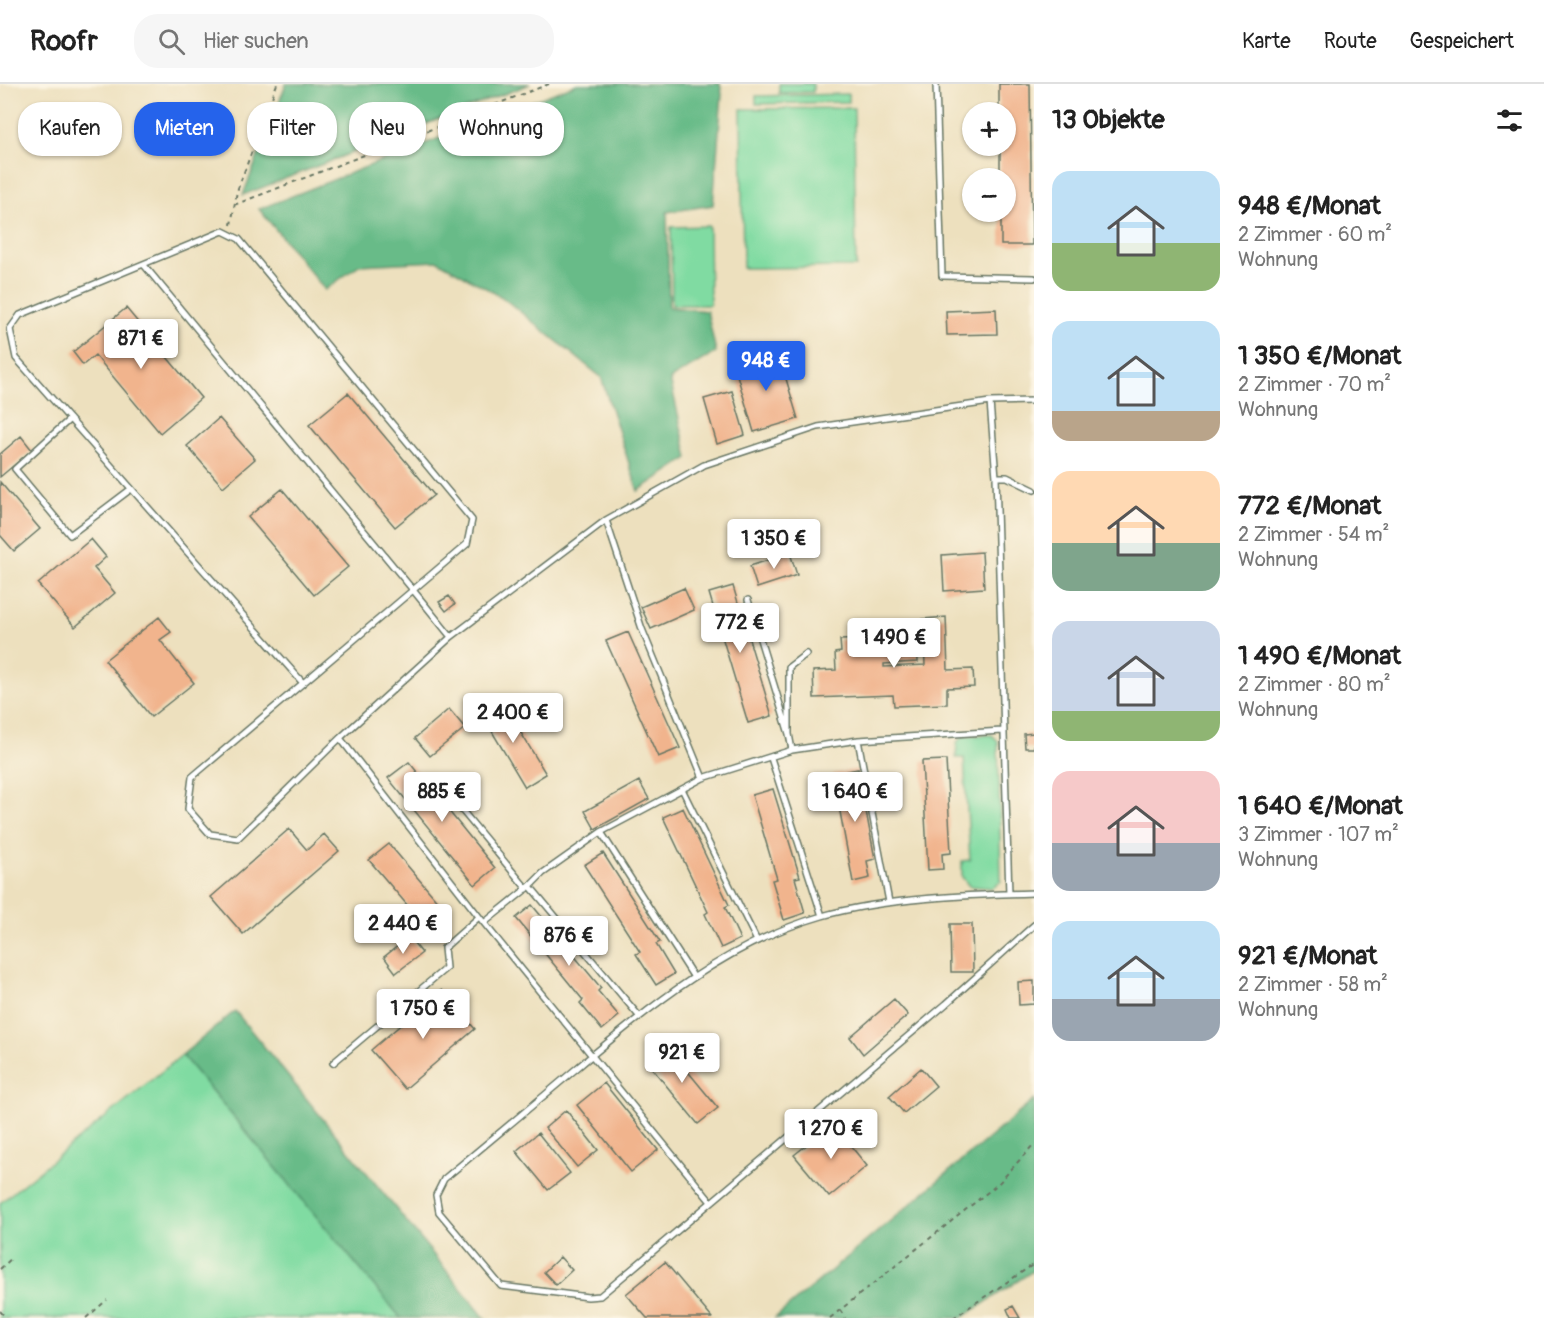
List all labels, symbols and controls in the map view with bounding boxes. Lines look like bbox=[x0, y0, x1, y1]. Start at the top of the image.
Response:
search box bbox=[134, 14, 554, 68]
text: Roofr bbox=[30, 24, 98, 59]
icon: search bbox=[155, 25, 188, 58]
text: Hier suchen bbox=[203, 27, 309, 55]
text: Karte bbox=[1242, 28, 1291, 55]
text: Route bbox=[1324, 28, 1377, 55]
text: Gespeichert bbox=[1410, 28, 1514, 55]
chip: Kaufen bbox=[18, 102, 122, 156]
chip: Mieten bbox=[134, 102, 235, 156]
chip: Filter bbox=[247, 102, 337, 156]
chip: Neu bbox=[349, 102, 426, 156]
chip: Wohnung bbox=[438, 102, 564, 156]
map controls bbox=[962, 102, 1016, 222]
button: + bbox=[962, 102, 1016, 156]
text: 13 Objekte bbox=[1052, 104, 1165, 136]
icon: filters bbox=[1493, 104, 1526, 137]
button: − bbox=[962, 168, 1016, 222]
text: 948 €/Monat bbox=[1238, 190, 1381, 222]
icon: home bbox=[1100, 195, 1172, 267]
text: 2 Zimmer · 60 m² bbox=[1238, 222, 1392, 247]
text: Wohnung bbox=[1238, 247, 1318, 272]
pin: 871 € bbox=[99, 319, 183, 370]
text: 871 € bbox=[118, 326, 164, 351]
text: 1 350 €/Monat bbox=[1238, 340, 1401, 372]
pin: 948 € bbox=[724, 341, 808, 392]
icon: home bbox=[1100, 345, 1172, 417]
text: 948 € bbox=[741, 348, 791, 373]
text: 2 Zimmer · 70 m² bbox=[1238, 372, 1391, 397]
text: Wohnung bbox=[1238, 397, 1318, 422]
text: 772 €/Monat bbox=[1238, 490, 1381, 522]
icon: home bbox=[1100, 495, 1172, 567]
pin: 1 350 € bbox=[719, 519, 829, 570]
text: 2 Zimmer · 54 m² bbox=[1238, 522, 1389, 547]
text: 1 350 € bbox=[741, 526, 807, 551]
text: Wohnung bbox=[1238, 547, 1318, 572]
pin: 772 € bbox=[698, 603, 782, 654]
text: 772 € bbox=[715, 610, 765, 635]
pin: 1 490 € bbox=[839, 618, 949, 669]
text: 1 490 € bbox=[861, 625, 927, 650]
text: 1 490 €/Monat bbox=[1238, 640, 1401, 672]
icon: home bbox=[1100, 645, 1172, 717]
text: 2 Zimmer · 80 m² bbox=[1238, 672, 1391, 697]
pin: 2 400 € bbox=[458, 693, 568, 744]
text: Wohnung bbox=[1238, 697, 1318, 722]
text: 2 400 € bbox=[477, 700, 549, 725]
pin: 885 € bbox=[400, 772, 484, 823]
pin: 1 640 € bbox=[800, 772, 910, 823]
text: 885 € bbox=[418, 779, 466, 804]
text: 1 640 € bbox=[822, 779, 888, 804]
text: 1 640 €/Monat bbox=[1238, 790, 1403, 822]
icon: home bbox=[1100, 795, 1172, 867]
text: 3 Zimmer · 107 m² bbox=[1238, 822, 1399, 847]
text: Wohnung bbox=[1238, 847, 1318, 872]
pin: 2 440 € bbox=[348, 904, 458, 955]
text: 2 440 € bbox=[368, 911, 438, 936]
pin: 876 € bbox=[527, 916, 611, 967]
text: 876 € bbox=[544, 923, 594, 948]
text: 921 €/Monat bbox=[1238, 940, 1377, 972]
icon: home bbox=[1100, 945, 1172, 1017]
text: 2 Zimmer · 58 m² bbox=[1238, 972, 1388, 997]
pin: 1 750 € bbox=[368, 989, 478, 1040]
text: 1 750 € bbox=[391, 996, 455, 1021]
text: Wohnung bbox=[1238, 997, 1318, 1022]
pin: 921 € bbox=[640, 1033, 724, 1084]
text: 921 € bbox=[659, 1040, 705, 1065]
pin: 1 270 € bbox=[776, 1109, 886, 1160]
text: 1 270 € bbox=[798, 1116, 864, 1141]

